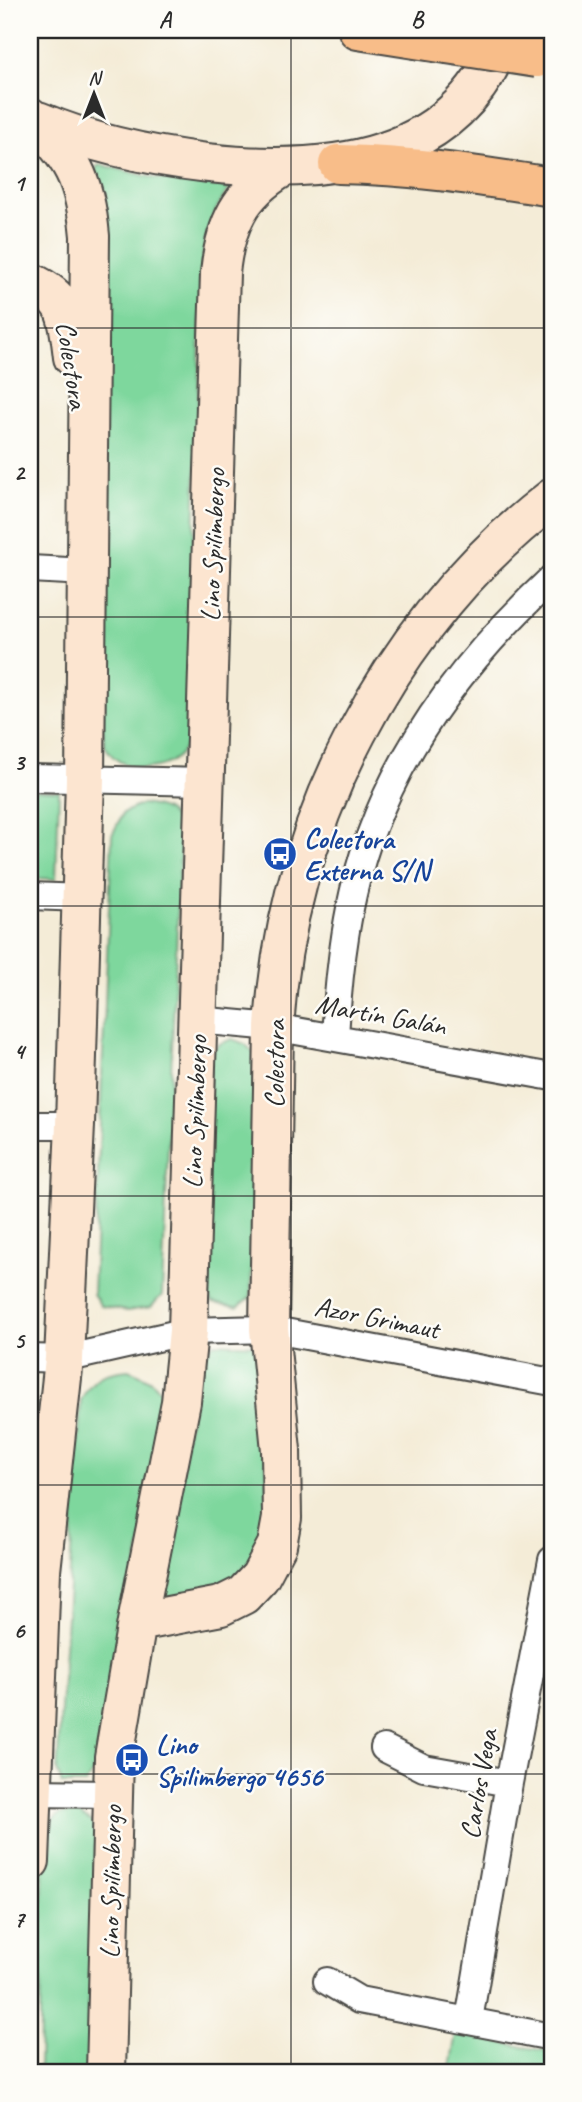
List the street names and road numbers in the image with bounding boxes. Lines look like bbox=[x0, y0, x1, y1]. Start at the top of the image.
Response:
street label: Colectora bbox=[48, 319, 97, 413]
street label: Lino Spilimbergo bbox=[192, 466, 233, 622]
street label: Martín Galán bbox=[313, 986, 450, 1043]
street label: Colectora bbox=[256, 1018, 293, 1108]
street label: Lino Spilimbergo bbox=[174, 1033, 215, 1189]
street label: Azor Grimaut bbox=[312, 1288, 445, 1347]
street label: Carlos Vega bbox=[452, 1725, 506, 1842]
street label: Lino Spilimbergo bbox=[92, 1803, 129, 1959]

